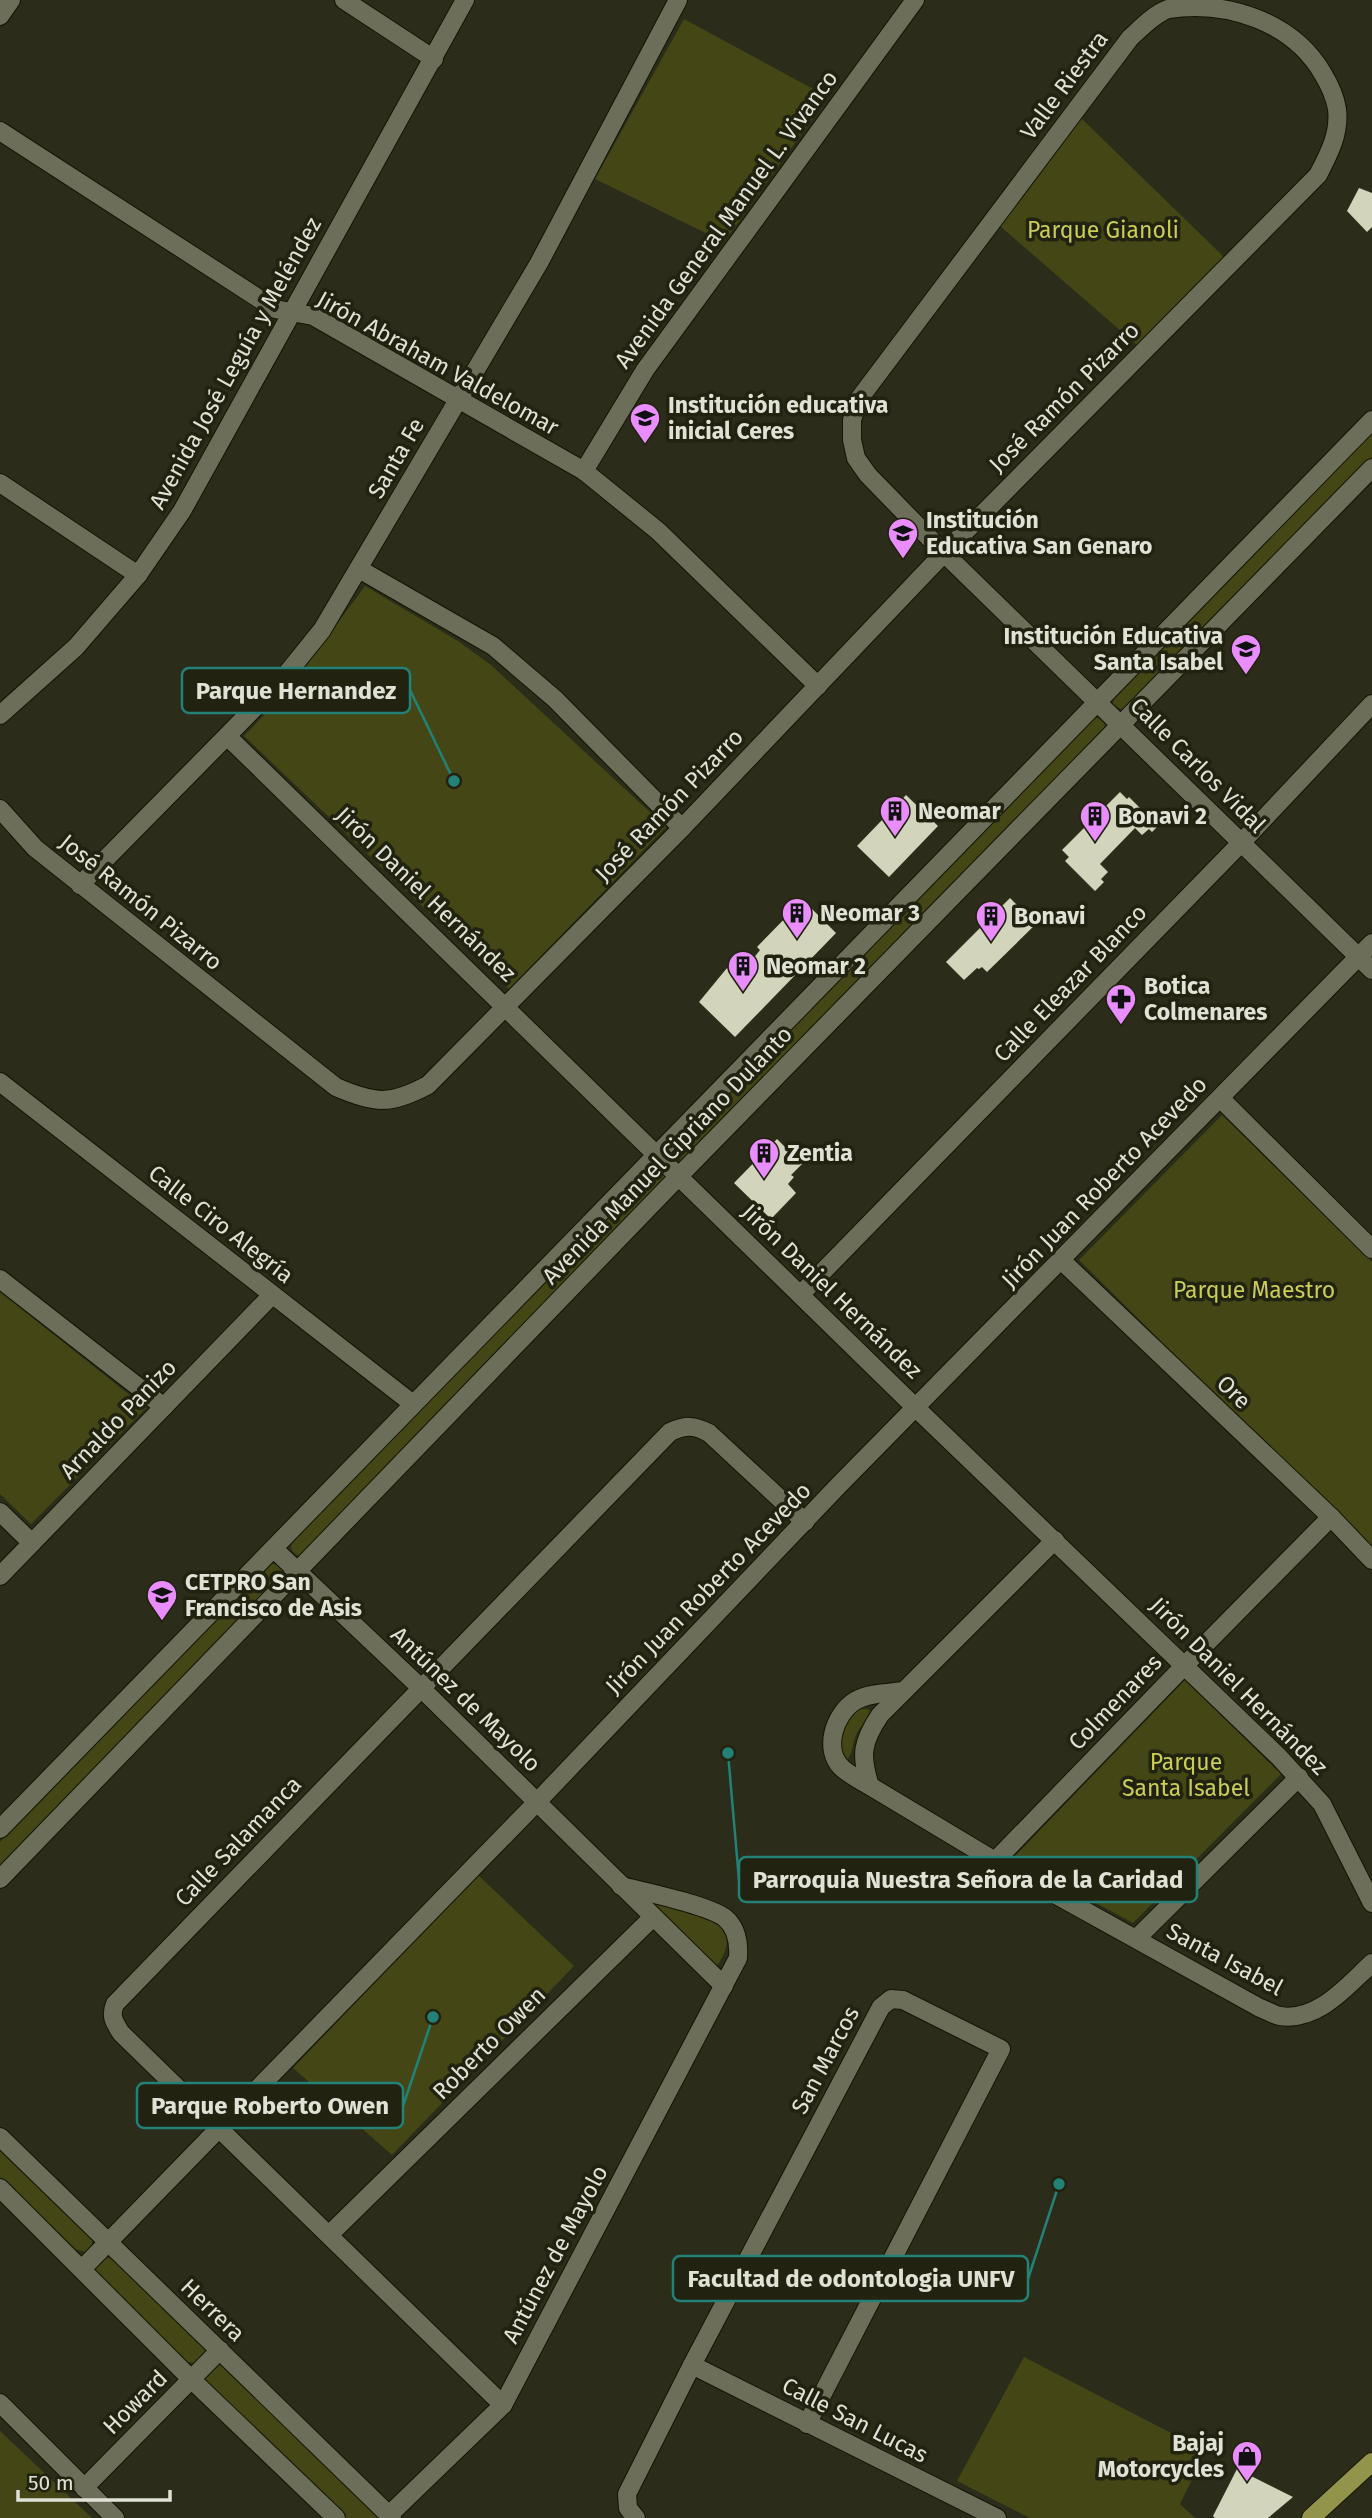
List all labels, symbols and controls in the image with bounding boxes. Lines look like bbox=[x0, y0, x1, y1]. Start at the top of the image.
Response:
street label: Valle Riestra bbox=[1014, 25, 1114, 145]
street label: Avenida General Manuel L. Vivanco bbox=[608, 65, 844, 373]
street label: Avenida José Leguía y Meléndez bbox=[143, 212, 327, 514]
park label: Parque Gianoli bbox=[1027, 216, 1179, 244]
street label: Jirón Abraham Valdelomar bbox=[312, 285, 564, 441]
street label: José Ramón Pizarro bbox=[983, 316, 1145, 478]
place label: Institución educativa inicial Ceres bbox=[668, 391, 888, 445]
school or university icon: Institución educativa inicial Ceres bbox=[628, 401, 662, 445]
street label: Santa Fe bbox=[362, 413, 430, 503]
place label: Institución Educativa San Genaro bbox=[926, 506, 1153, 560]
school or university icon: Institución Educativa San Genaro bbox=[886, 516, 920, 560]
place label: Institución Educativa Santa Isabel bbox=[1004, 622, 1223, 676]
school or university icon: Institución Educativa Santa Isabel bbox=[1229, 632, 1263, 676]
callout: Parque Hernandez bbox=[182, 668, 410, 713]
text: Parque Hernandez bbox=[196, 677, 396, 705]
street label: Calle Carlos Vidal bbox=[1124, 691, 1272, 839]
street label: José Ramón Pizarro bbox=[589, 723, 749, 887]
building icon: Neomar bbox=[878, 794, 912, 838]
place label: Neomar bbox=[918, 797, 1001, 825]
building icon: Bonavi 2 bbox=[1078, 799, 1112, 843]
street label: Jirón Daniel Hernández bbox=[330, 801, 522, 987]
place label: Bonavi 2 bbox=[1118, 802, 1207, 830]
street label: José Ramón Pizarro bbox=[54, 828, 228, 976]
building icon: Neomar 3 bbox=[780, 896, 814, 940]
street label: Calle Eleazar Blanco bbox=[988, 898, 1152, 1068]
place label: Neomar 3 bbox=[820, 899, 920, 927]
building icon: Bonavi bbox=[974, 899, 1008, 943]
place label: Bonavi bbox=[1014, 902, 1085, 930]
building icon: Neomar 2 bbox=[726, 949, 760, 993]
place label: Neomar 2 bbox=[766, 952, 866, 980]
place label: Botica Colmenares bbox=[1144, 972, 1267, 1026]
pharmacy icon: Botica Colmenares bbox=[1104, 982, 1138, 1026]
street label: Avenida Manuel Cipriano Dulanto bbox=[536, 1020, 798, 1290]
street label: Jirón Juan Roberto Acevedo bbox=[995, 1070, 1213, 1294]
building icon: Zentia bbox=[747, 1136, 781, 1180]
place label: Zentia bbox=[787, 1139, 853, 1167]
street label: Calle Ciro Alegría bbox=[143, 1159, 299, 1289]
street label: Jirón Daniel Hernández bbox=[736, 1198, 928, 1384]
park label: Parque Maestro bbox=[1173, 1276, 1335, 1304]
street label: Arnaldo Panizo bbox=[54, 1353, 182, 1485]
street label: Ore bbox=[1211, 1369, 1257, 1415]
street label: Jirón Juan Roberto Acevedo bbox=[599, 1476, 817, 1700]
place label: CETPRO San Francisco de Asis bbox=[185, 1568, 362, 1622]
school or university icon: CETPRO San Francisco de Asis bbox=[145, 1578, 179, 1622]
street label: Jirón Daniel Hernández bbox=[1144, 1591, 1334, 1781]
street label: Antúnez de Mayolo bbox=[385, 1620, 547, 1778]
street label: Colmenares bbox=[1062, 1648, 1168, 1756]
park label: Parque Santa Isabel bbox=[1122, 1748, 1250, 1802]
street label: Calle Salamanca bbox=[169, 1770, 307, 1912]
callout: Parroquia Nuestra Señora de la Caridad bbox=[739, 1857, 1197, 1902]
text: Parroquia Nuestra Señora de la Caridad bbox=[753, 1866, 1183, 1894]
street label: Santa Isabel bbox=[1162, 1917, 1288, 2002]
street label: Roberto Owen bbox=[427, 1981, 551, 2105]
street label: San Marcos bbox=[785, 2001, 865, 2119]
callout: Parque Roberto Owen bbox=[137, 2083, 403, 2128]
text: Parque Roberto Owen bbox=[151, 2092, 389, 2120]
street label: Antúnez de Mayolo bbox=[496, 2160, 614, 2348]
callout: Facultad de odontologia UNFV bbox=[673, 2256, 1028, 2301]
text: Facultad de odontologia UNFV bbox=[688, 2265, 1016, 2293]
street label: Herrera bbox=[175, 2273, 251, 2347]
street label: Howard bbox=[97, 2364, 173, 2440]
street label: Calle San Lucas bbox=[777, 2371, 933, 2469]
place label: Bajaj Motorcycles bbox=[1098, 2429, 1224, 2483]
shop icon: Bajaj Motorcycles bbox=[1230, 2439, 1264, 2483]
scale bar bbox=[18, 2458, 170, 2502]
text: 50 m bbox=[28, 2470, 74, 2496]

